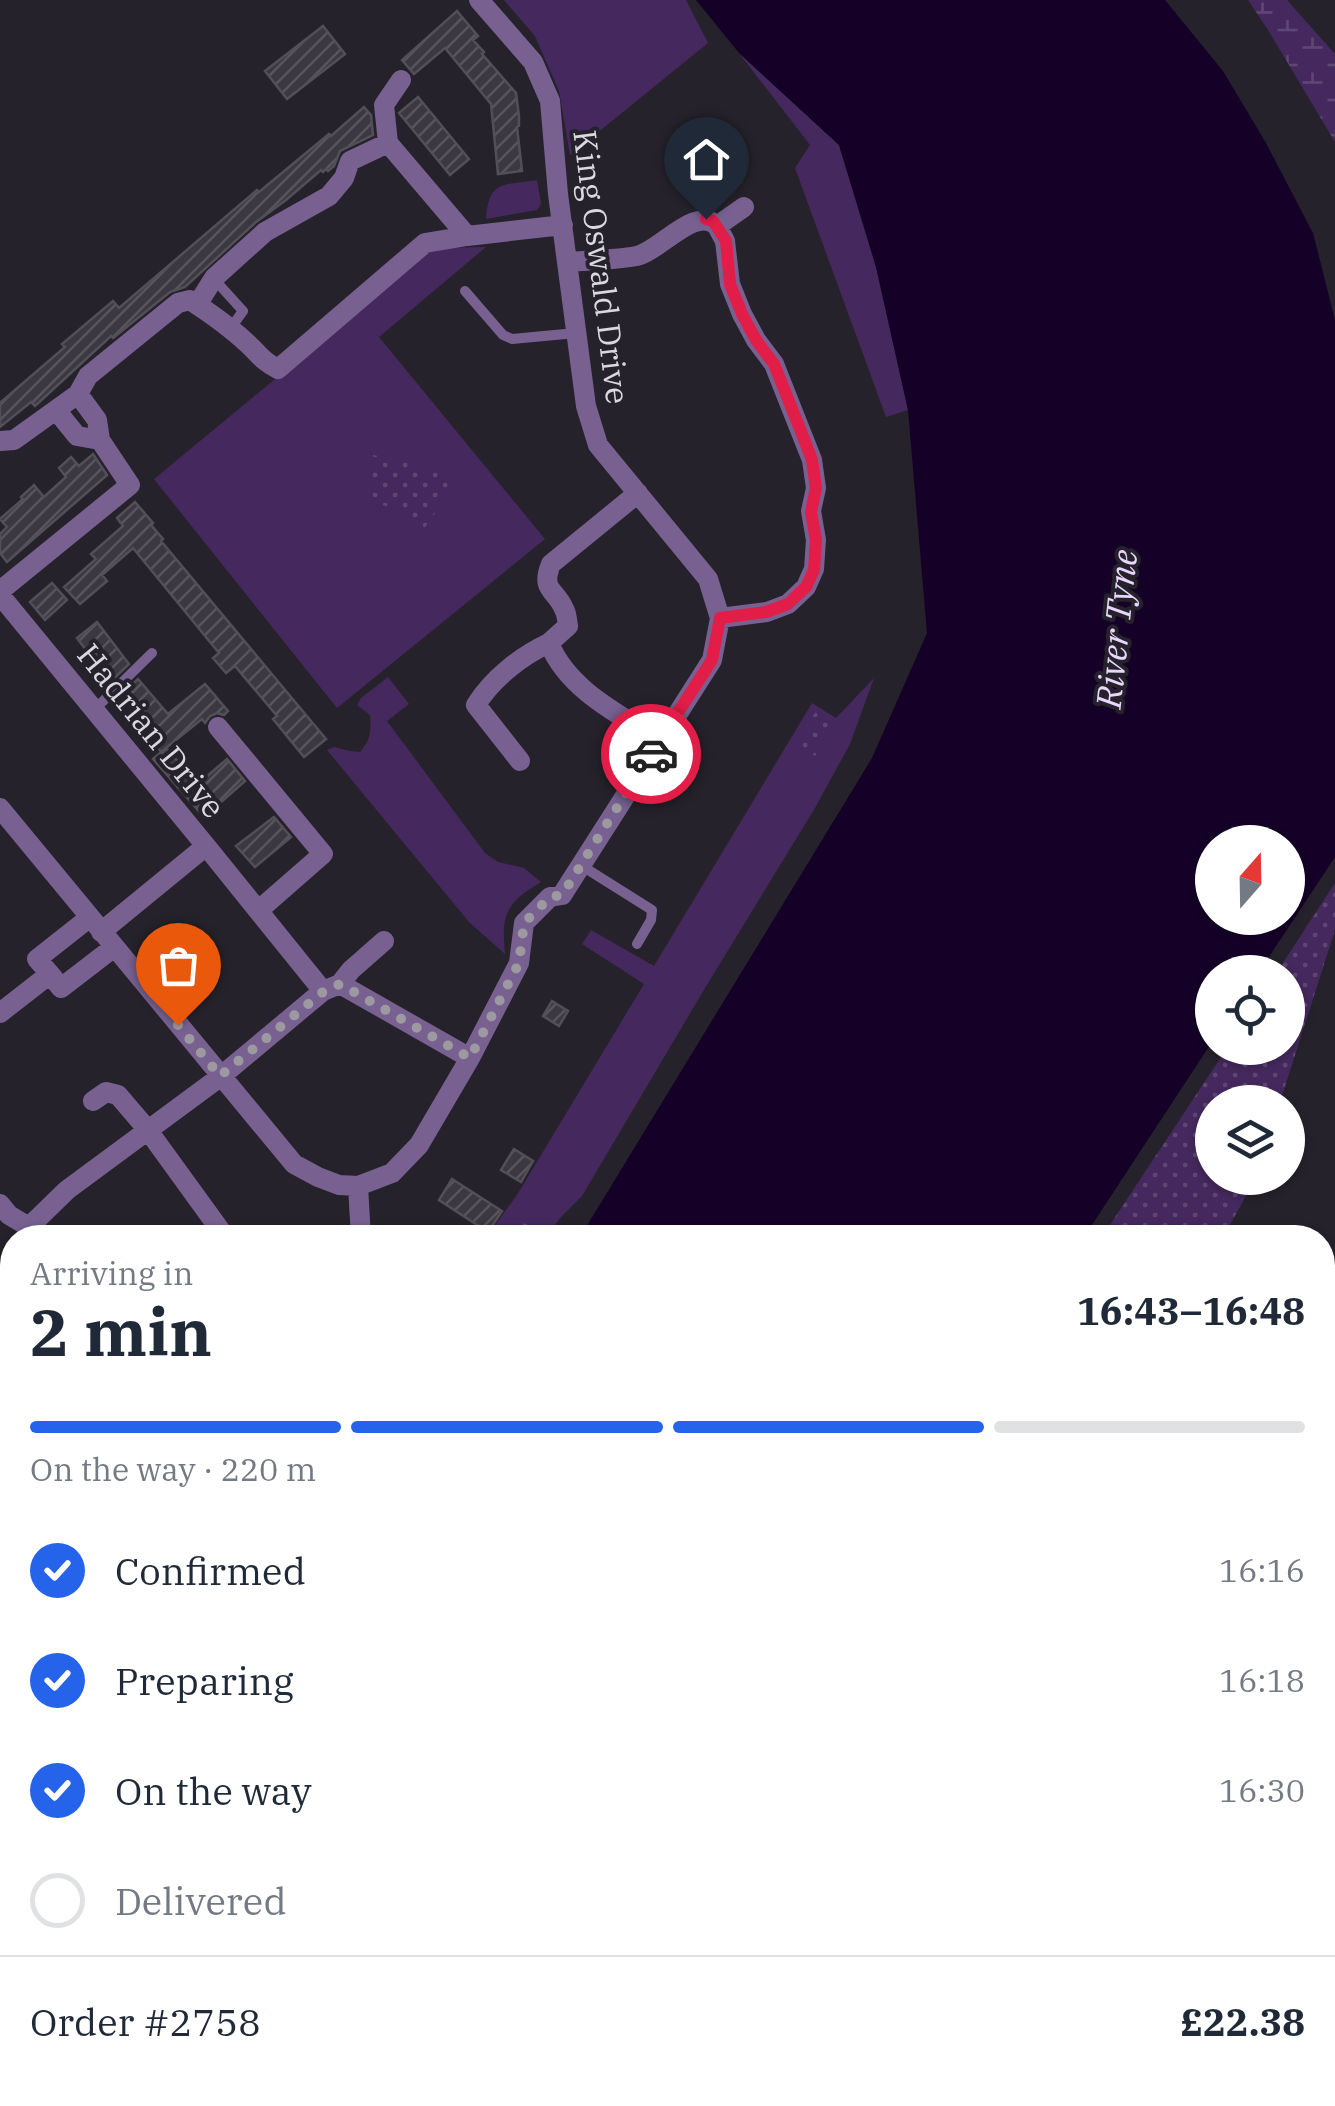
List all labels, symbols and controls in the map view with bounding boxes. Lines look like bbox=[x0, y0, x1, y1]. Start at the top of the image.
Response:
pin bbox=[664, 117, 749, 220]
street label: King Oswald Drive bbox=[564, 128, 640, 406]
icon: home bbox=[679, 132, 734, 187]
water label: River Tyne bbox=[1085, 547, 1147, 712]
street label: Hadrian Drive bbox=[69, 635, 235, 826]
courier bbox=[601, 704, 701, 804]
icon: car bbox=[624, 727, 679, 782]
north arrow bbox=[1195, 825, 1305, 935]
map controls bbox=[1195, 825, 1305, 1195]
pin bbox=[136, 923, 221, 1026]
icon: bag bbox=[151, 938, 206, 993]
button: locate bbox=[1195, 955, 1305, 1065]
button: layers bbox=[1195, 1085, 1305, 1195]
text: Arriving in bbox=[30, 1252, 193, 1294]
text: 16:43–16:48 bbox=[1077, 1286, 1305, 1335]
text: 2 min bbox=[30, 1289, 212, 1374]
text: On the way · 220 m bbox=[30, 1448, 316, 1490]
icon: check bbox=[30, 1543, 85, 1598]
text: Confirmed bbox=[115, 1546, 306, 1595]
text: 16:16 bbox=[1219, 1549, 1305, 1591]
icon: check bbox=[30, 1653, 85, 1708]
text: Preparing bbox=[115, 1656, 294, 1705]
text: 16:18 bbox=[1219, 1659, 1305, 1701]
icon: check bbox=[30, 1763, 85, 1818]
text: On the way bbox=[115, 1766, 312, 1815]
text: 16:30 bbox=[1219, 1769, 1305, 1811]
text: Delivered bbox=[115, 1876, 287, 1925]
text: Order #2758 bbox=[30, 1997, 261, 2046]
text: £22.38 bbox=[1181, 1997, 1305, 2046]

